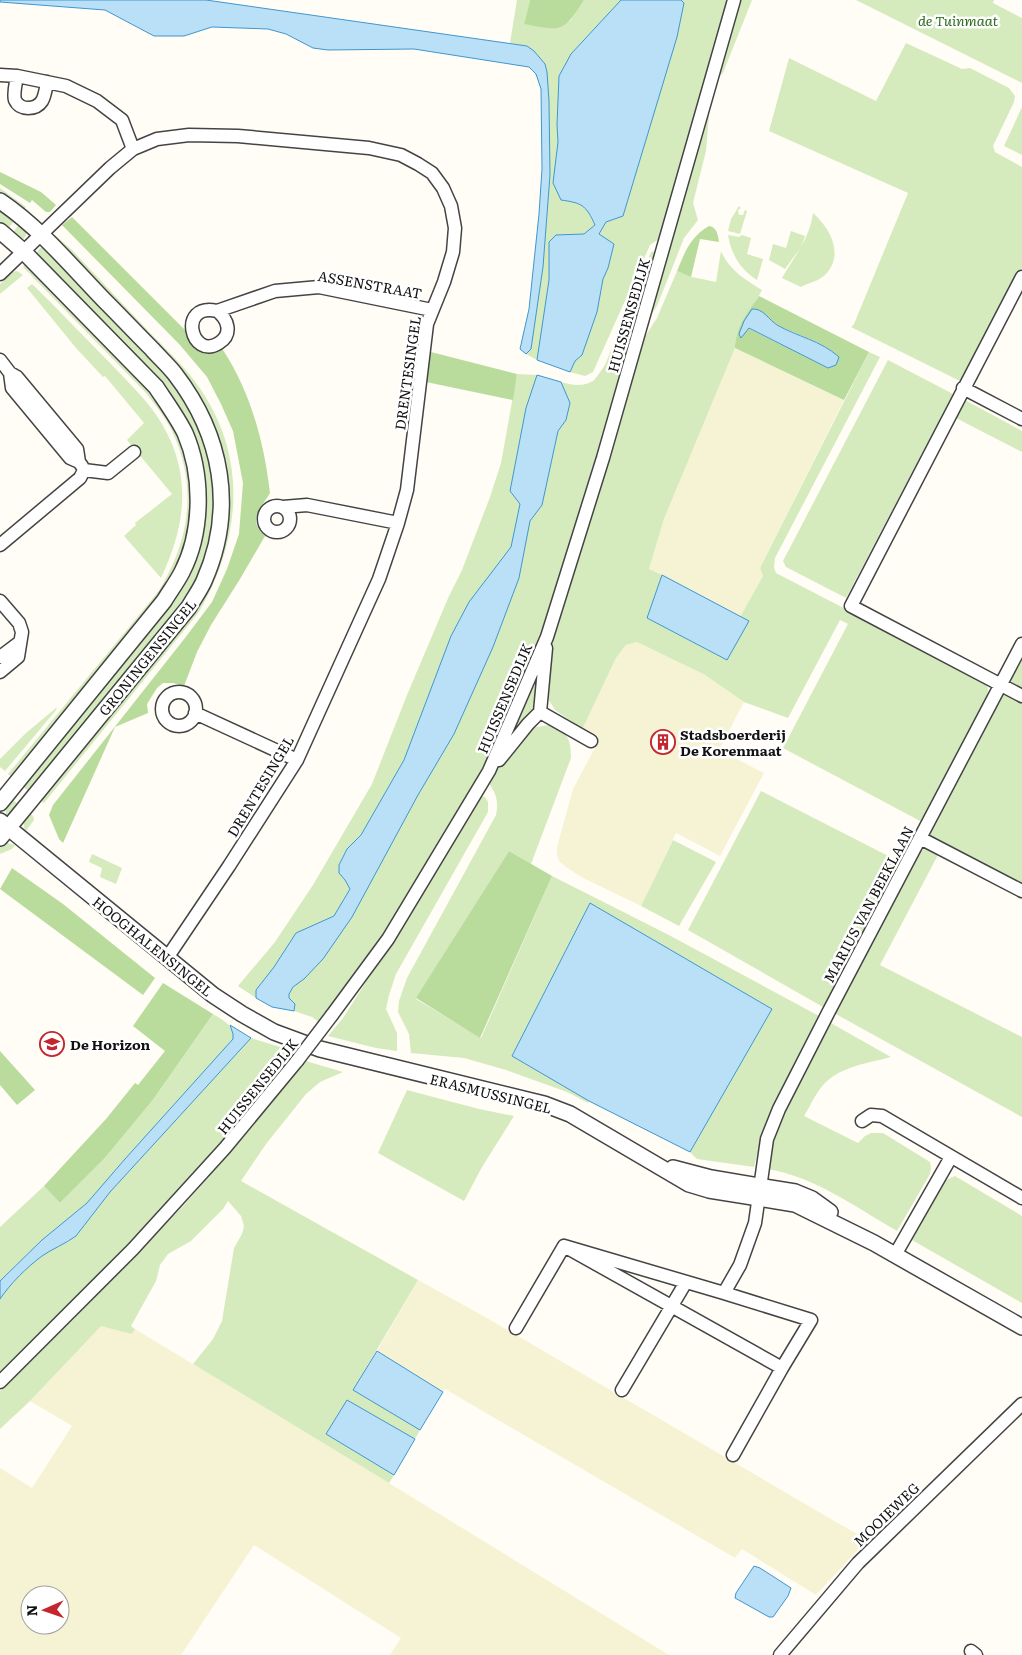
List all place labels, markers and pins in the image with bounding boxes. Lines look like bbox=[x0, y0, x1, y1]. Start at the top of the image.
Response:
place label: Stadsboerderij De Korenmaat bbox=[680, 724, 786, 760]
building icon: Stadsboerderij De Korenmaat bbox=[650, 729, 676, 755]
school or university icon: De Horizon bbox=[39, 1031, 65, 1057]
place label: De Horizon bbox=[70, 1034, 151, 1054]

